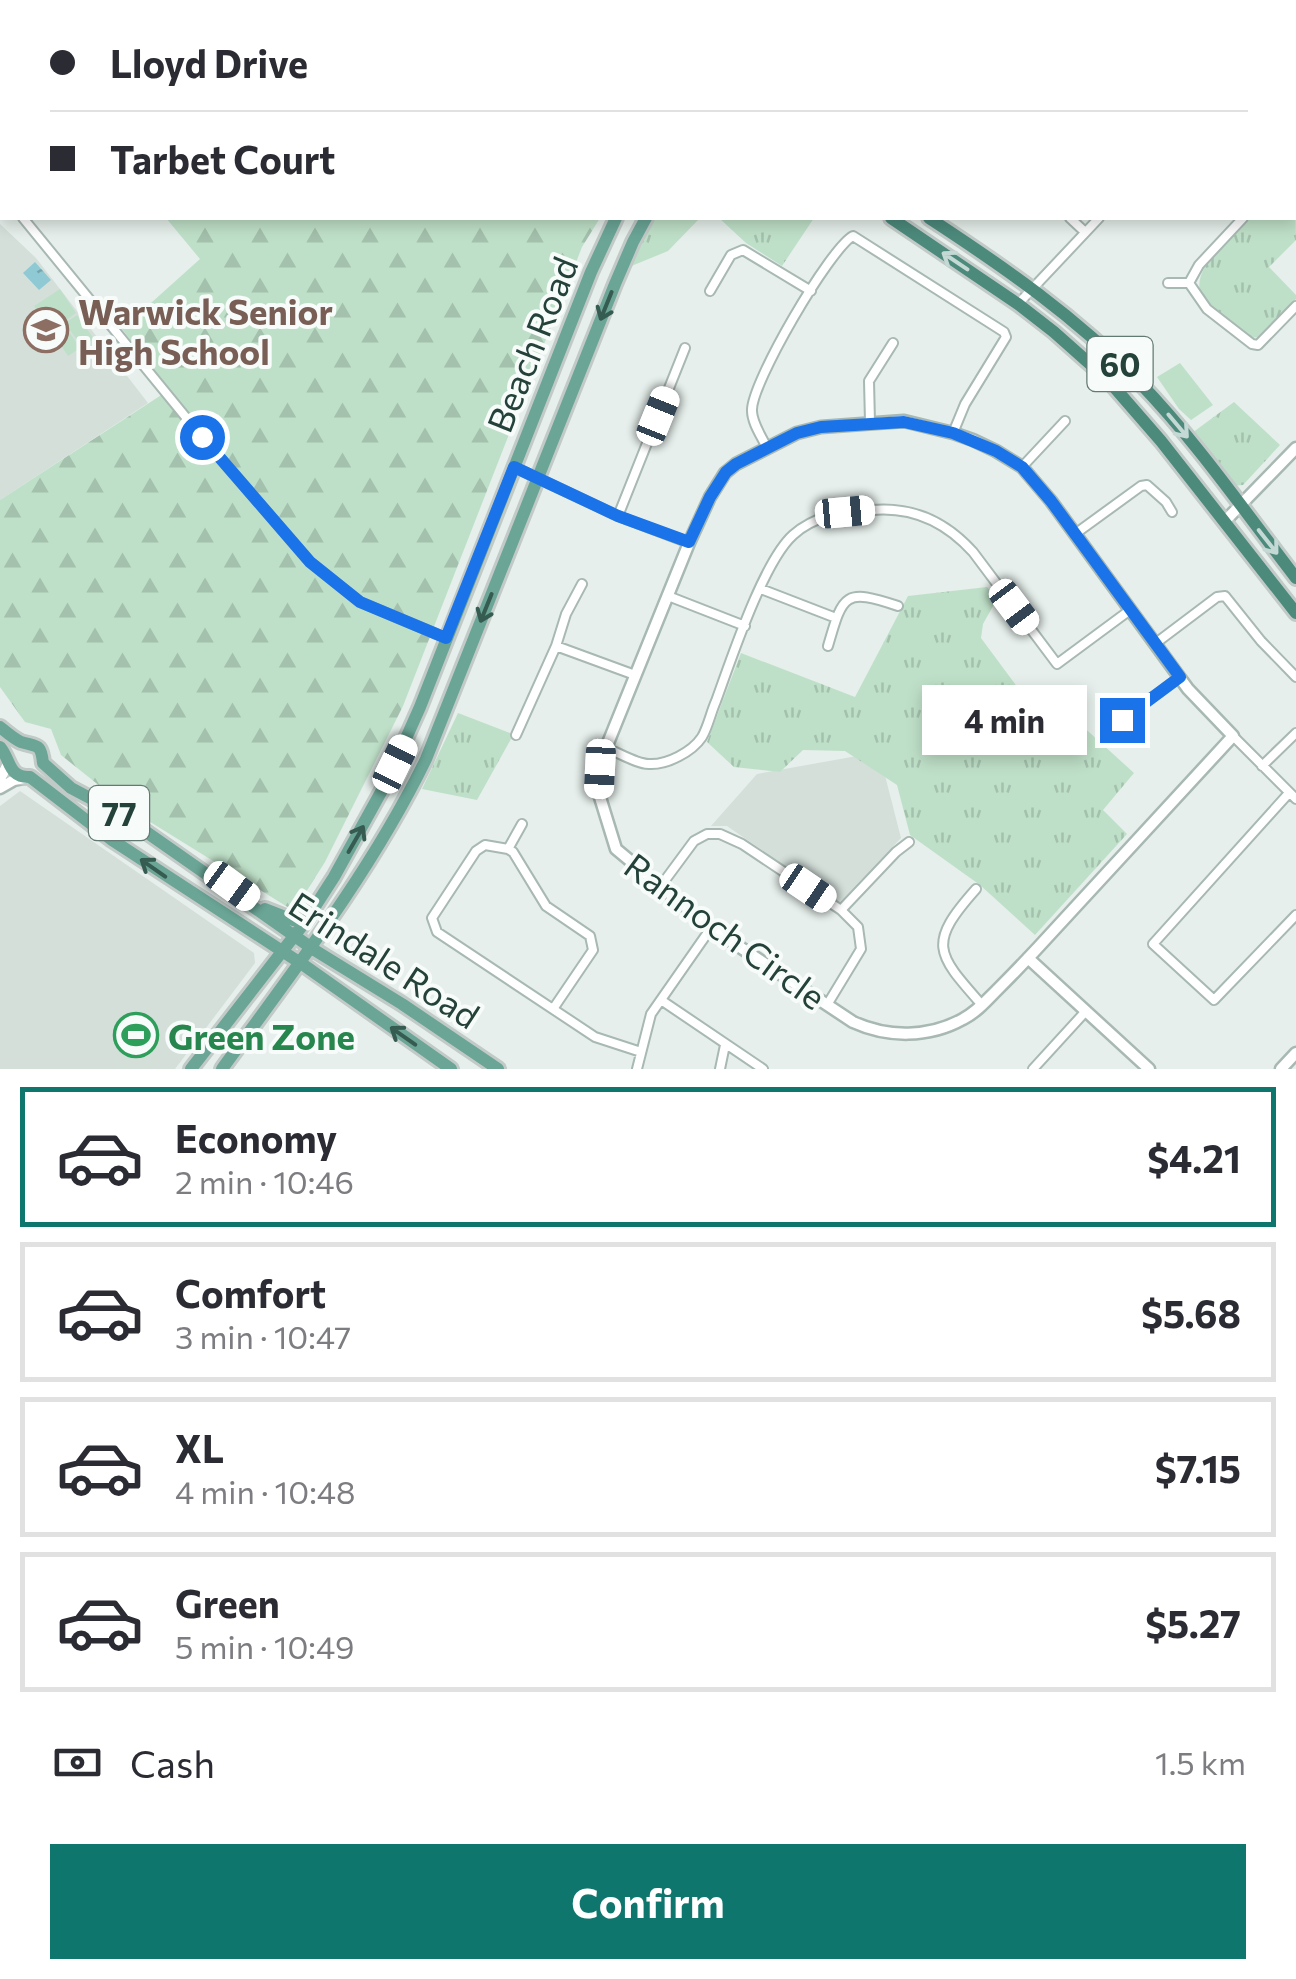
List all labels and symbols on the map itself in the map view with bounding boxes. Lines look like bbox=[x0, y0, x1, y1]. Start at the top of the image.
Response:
street label: Beach Road bbox=[476, 250, 586, 438]
one-way arrow bbox=[941, 251, 969, 272]
place label: Warwick Senior High School bbox=[78, 289, 333, 372]
one-way arrow bbox=[596, 291, 614, 321]
school or university icon: Warwick Senior High School bbox=[23, 307, 69, 353]
road number: 60 bbox=[1088, 337, 1152, 391]
car bbox=[633, 383, 683, 449]
one-way arrow bbox=[1167, 413, 1189, 439]
route start bbox=[180, 415, 225, 460]
car bbox=[814, 494, 876, 530]
one-way arrow bbox=[1257, 529, 1279, 555]
car bbox=[984, 574, 1044, 640]
one-way arrow bbox=[475, 592, 493, 623]
callout: 4 min bbox=[922, 685, 1087, 755]
route end bbox=[1100, 698, 1145, 743]
car bbox=[368, 730, 422, 798]
car bbox=[583, 738, 617, 800]
road number: 77 bbox=[89, 786, 149, 840]
one-way arrow bbox=[346, 825, 366, 854]
street label: Rannoch Circle bbox=[617, 843, 835, 1017]
car bbox=[199, 856, 265, 916]
one-way arrow bbox=[140, 858, 168, 879]
car bbox=[775, 859, 841, 917]
street label: Erindale Road bbox=[282, 882, 488, 1036]
sports icon: Green Zone bbox=[113, 1012, 159, 1058]
place label: Green Zone bbox=[168, 1014, 355, 1057]
one-way arrow bbox=[390, 1026, 418, 1047]

